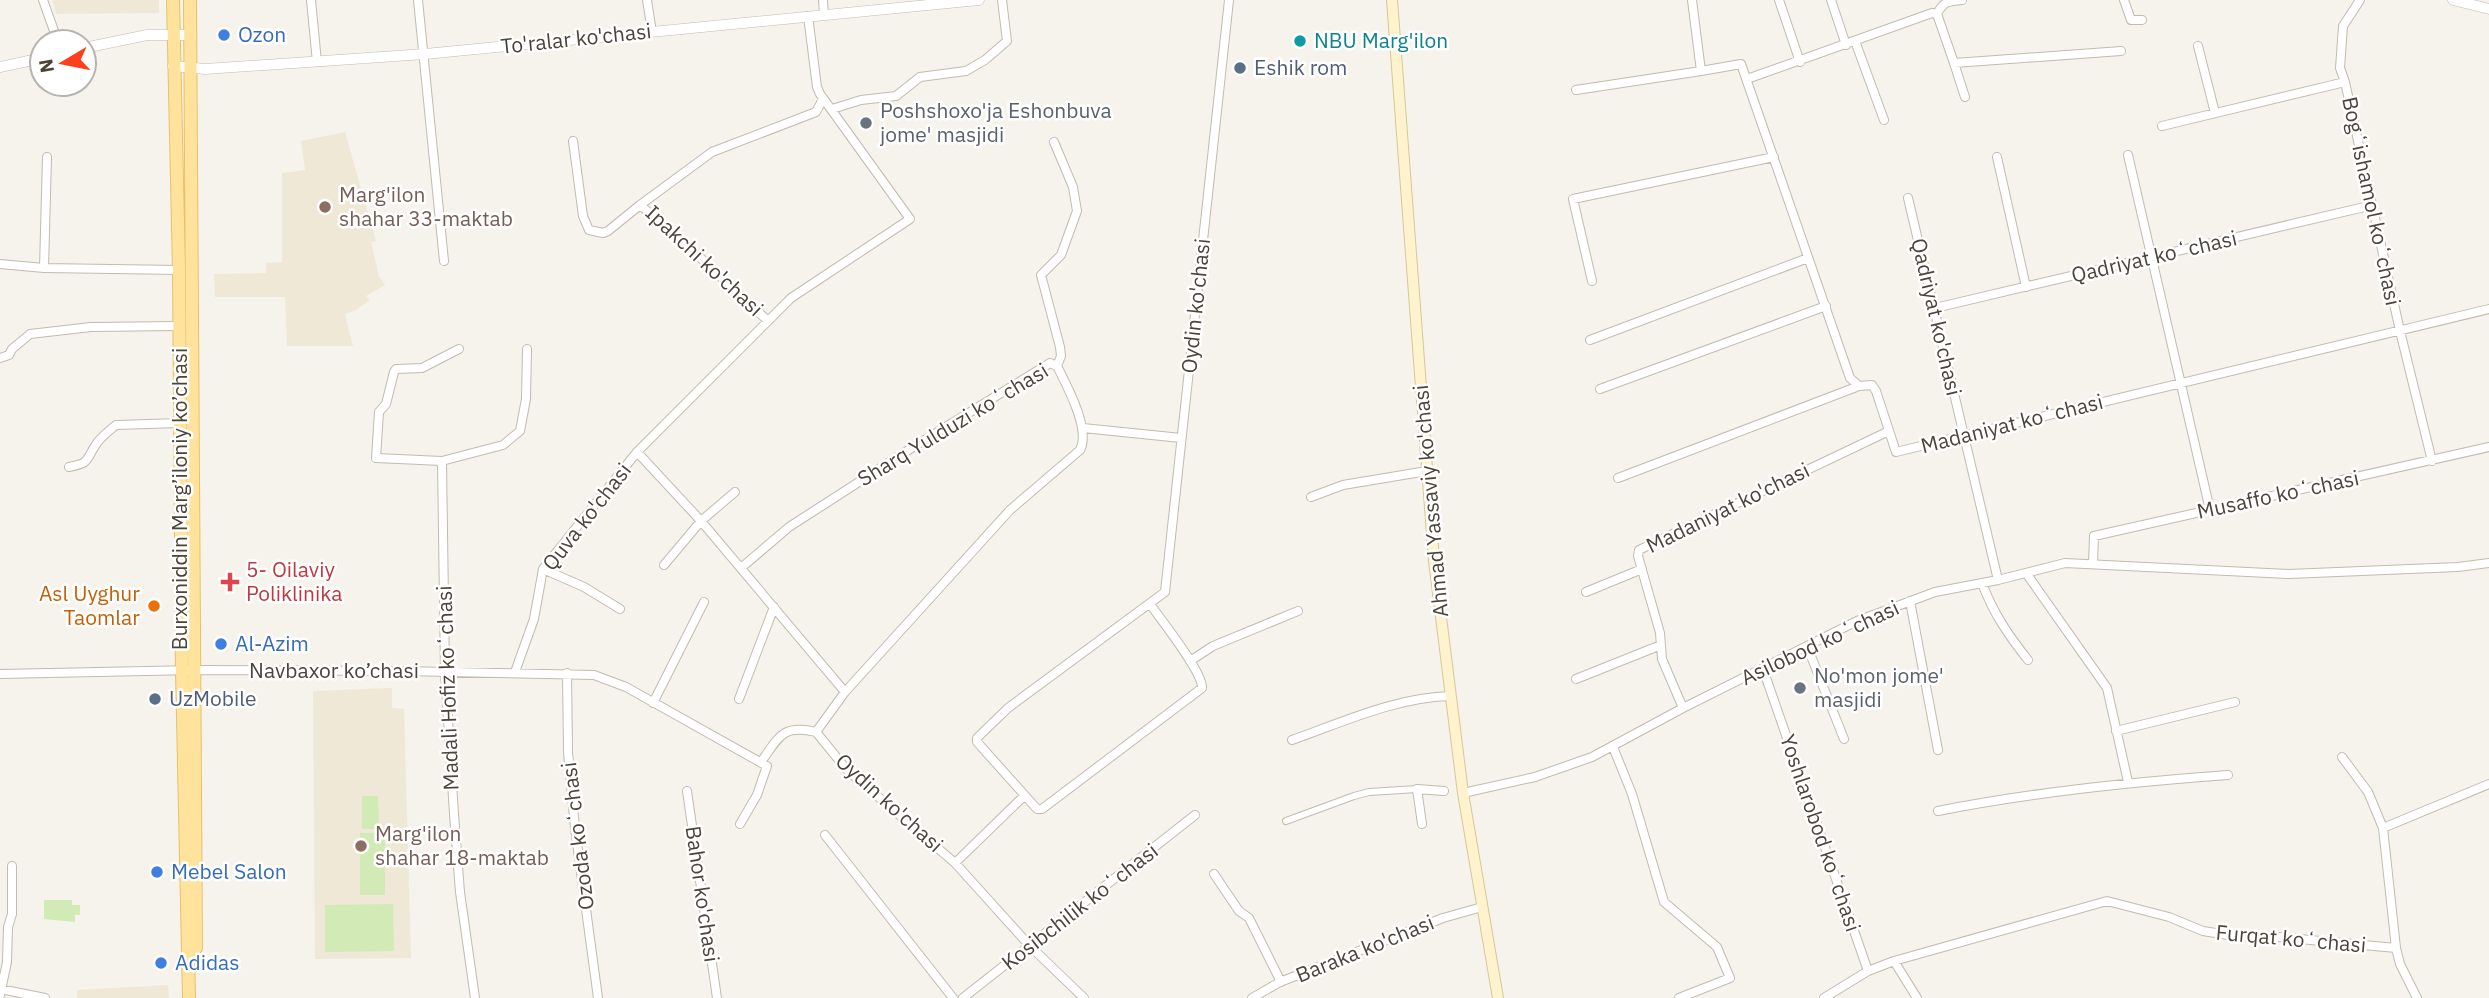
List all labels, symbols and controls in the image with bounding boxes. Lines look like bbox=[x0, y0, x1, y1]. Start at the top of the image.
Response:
street label: To'ralar ko'chasi bbox=[499, 16, 653, 60]
place label: Ozon bbox=[238, 20, 286, 48]
place label: NBU Marg'ilon bbox=[1314, 26, 1448, 54]
marker: Ozon bbox=[216, 27, 232, 43]
north arrow bbox=[28, 28, 98, 98]
marker: NBU Marg'ilon bbox=[1292, 33, 1308, 49]
place label: Eshik rom bbox=[1254, 53, 1347, 81]
text: N bbox=[33, 57, 59, 75]
marker: Eshik rom bbox=[1232, 60, 1248, 76]
street label: Bogʻishamol koʻchasi bbox=[2336, 94, 2408, 308]
place label: Poshshoxo'ja Eshonbuva jome' masjidi bbox=[880, 96, 1112, 148]
marker: Poshshoxo'ja Eshonbuva jome' masjidi bbox=[858, 115, 874, 131]
place label: Marg'ilon shahar 33-maktab bbox=[339, 180, 513, 232]
marker: Marg'ilon shahar 33-maktab bbox=[317, 199, 333, 215]
street label: Ipakchi ko'chasi bbox=[640, 199, 769, 322]
street label: Qadriyat koʻchasi bbox=[2068, 223, 2239, 289]
street label: Qadriyat ko'chasi bbox=[1905, 235, 1969, 398]
street label: Oydin ko'chasi bbox=[1174, 237, 1216, 375]
street label: Burxoniddin Marg’iloniy ko’chasi bbox=[165, 348, 193, 650]
street label: Sharq Yulduzi koʻchasi bbox=[852, 356, 1053, 492]
street label: Ahmad Yassaviy ko'chasi bbox=[1406, 384, 1454, 618]
street label: Madaniyat koʻchasi bbox=[1918, 387, 2106, 459]
street label: Madaniyat ko'chasi bbox=[1641, 455, 1814, 559]
street label: Quva ko'chasi bbox=[535, 457, 637, 576]
street label: Musaffo koʻchasi bbox=[2194, 463, 2361, 525]
place label: 5- Oilaviy Poliklinika bbox=[246, 555, 342, 607]
marker: 5- Oilaviy Poliklinika bbox=[220, 572, 240, 592]
place label: Asl Uyghur Taomlar bbox=[39, 579, 140, 631]
street label: Madali Hofiz koʻchasi bbox=[429, 585, 465, 791]
street label: Asilobod koʻchasi bbox=[1736, 593, 1903, 691]
marker: Asl Uyghur Taomlar bbox=[146, 598, 162, 614]
place label: Al-Azim bbox=[235, 629, 309, 657]
marker: Al-Azim bbox=[213, 636, 229, 652]
street label: Navbaxor ko’chasi bbox=[249, 656, 419, 684]
place label: No'mon jome' masjidi bbox=[1814, 661, 1944, 713]
marker: No'mon jome' masjidi bbox=[1792, 680, 1808, 696]
place label: UzMobile bbox=[169, 684, 256, 712]
marker: UzMobile bbox=[147, 691, 163, 707]
street label: Yoshlarobod koʻchasi bbox=[1774, 730, 1868, 935]
street label: Oydin ko'chasi bbox=[830, 747, 949, 858]
street label: Ozoda koʻchasi bbox=[554, 761, 600, 912]
place label: Marg'ilon shahar 18-maktab bbox=[375, 819, 549, 871]
street label: Bahor ko'chasi bbox=[680, 824, 726, 964]
street label: Kosibchilik koʻchasi bbox=[995, 836, 1163, 976]
marker: Marg'ilon shahar 18-maktab bbox=[353, 838, 369, 854]
place label: Mebel Salon bbox=[171, 857, 287, 885]
marker: Mebel Salon bbox=[149, 864, 165, 880]
street label: Baraka ko'chasi bbox=[1291, 908, 1438, 989]
street label: Furqat koʻchasi bbox=[2215, 917, 2367, 959]
place label: Adidas bbox=[175, 948, 240, 976]
marker: Adidas bbox=[153, 955, 169, 971]

